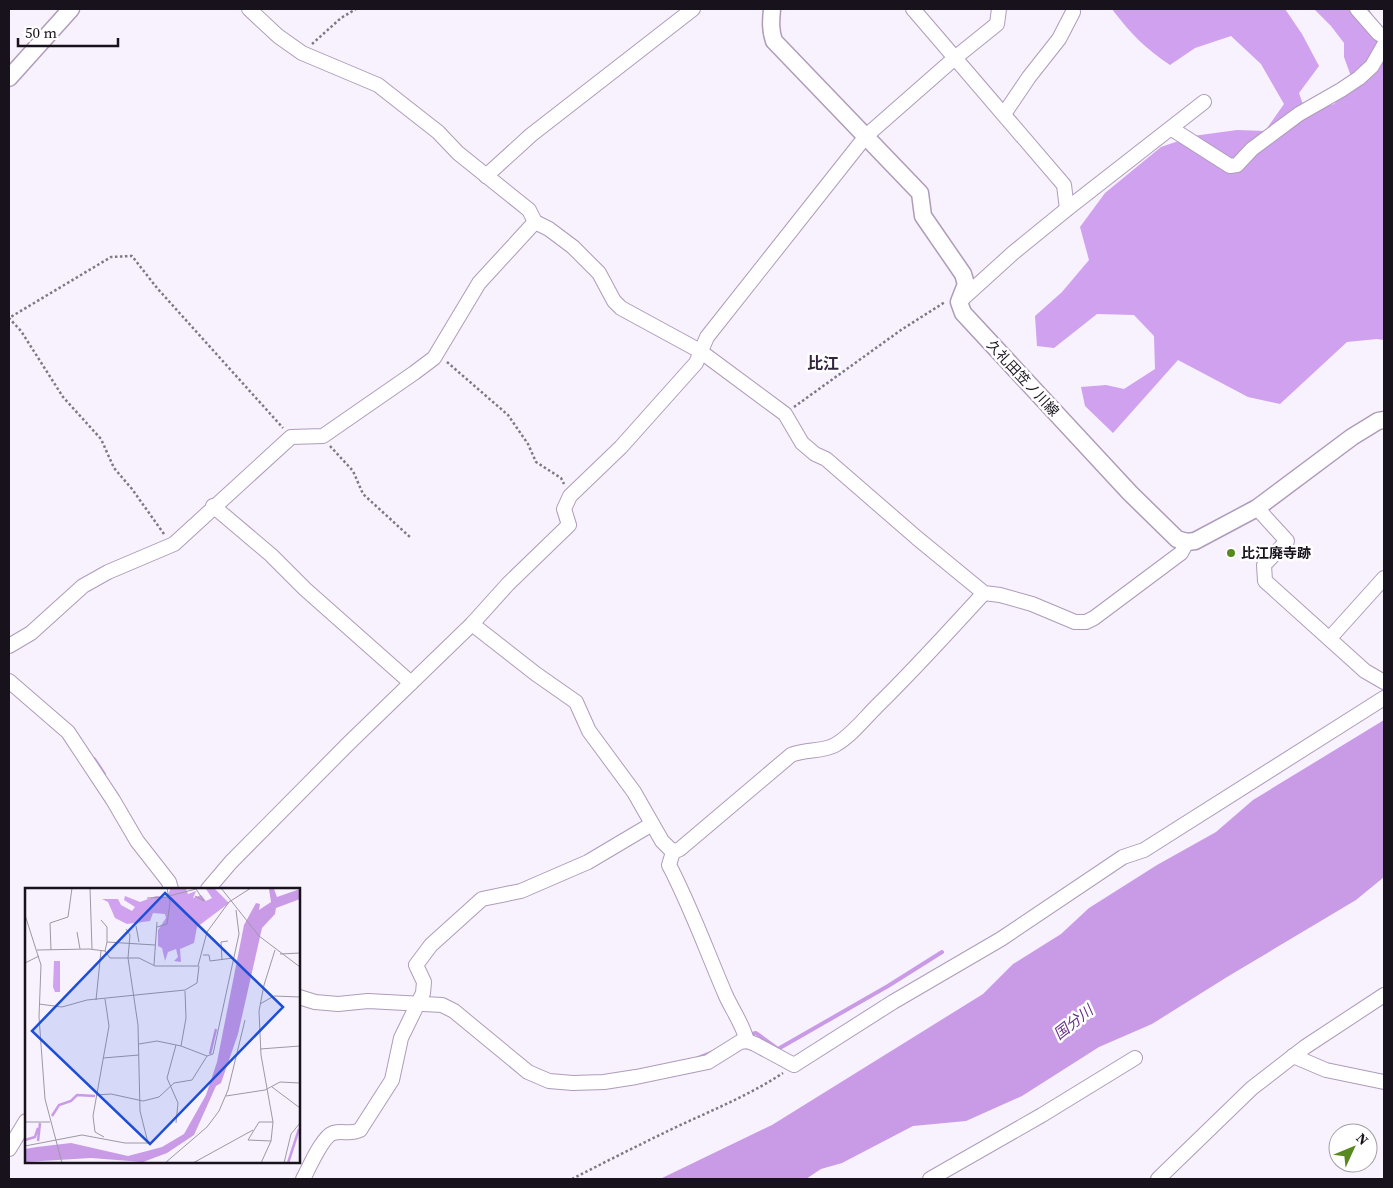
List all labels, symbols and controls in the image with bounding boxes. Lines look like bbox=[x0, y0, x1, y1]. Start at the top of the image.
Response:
scale bar bbox=[18, 15, 118, 47]
text: 50 m bbox=[25, 22, 57, 43]
street label: 久礼田笠ノ川線 bbox=[982, 335, 1064, 421]
district label: 比江 bbox=[807, 352, 839, 374]
place label: 比江廃寺跡 bbox=[1241, 543, 1311, 563]
marker: 比江廃寺跡 bbox=[1225, 547, 1237, 559]
inset map bbox=[25, 888, 300, 1163]
water label: 国分川 bbox=[1049, 999, 1099, 1044]
north arrow bbox=[1328, 1123, 1378, 1173]
text: N bbox=[1352, 1128, 1373, 1150]

